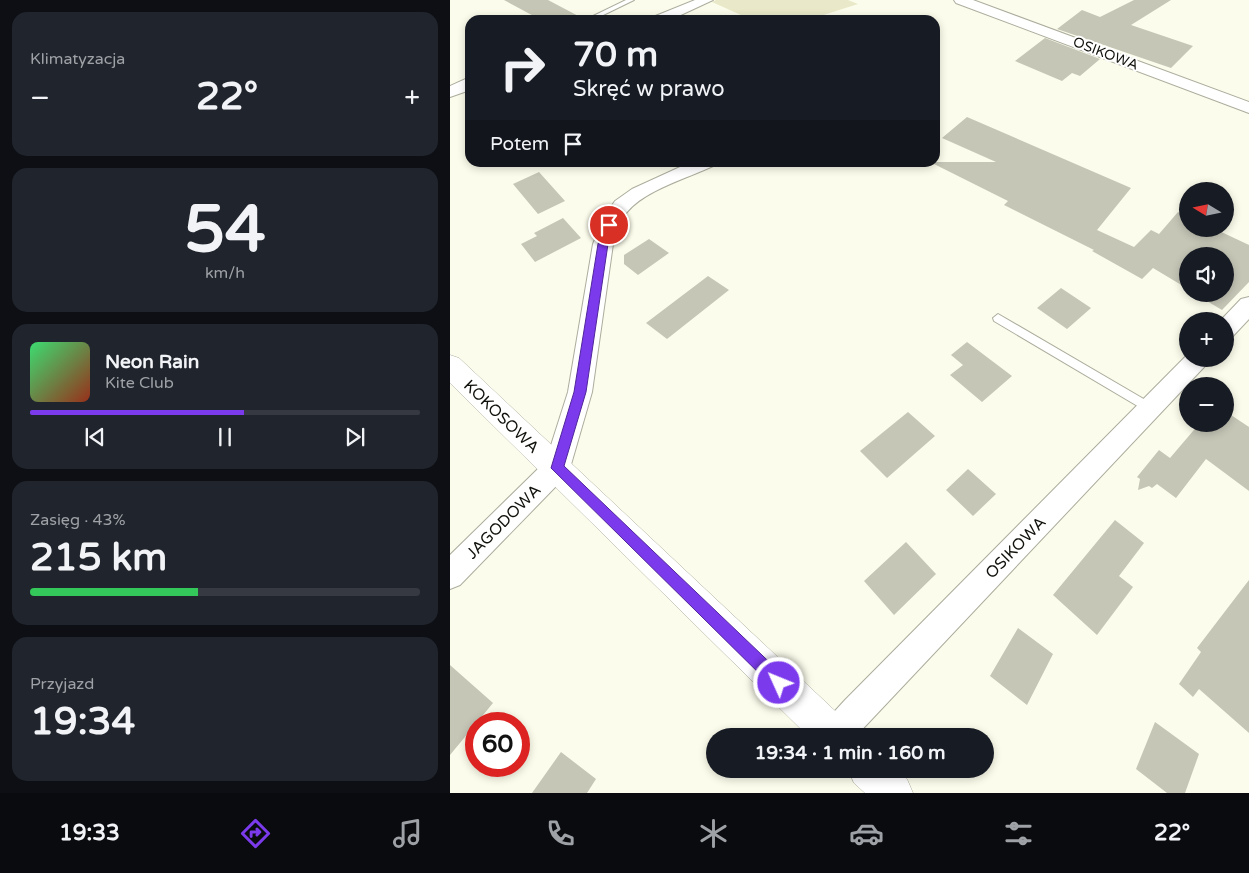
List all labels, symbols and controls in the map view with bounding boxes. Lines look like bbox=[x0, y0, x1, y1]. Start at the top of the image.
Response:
street label: OSIKOWA bbox=[1071, 33, 1141, 74]
text: 70 m bbox=[573, 34, 658, 76]
icon: right bbox=[490, 35, 555, 100]
text: Klimatyzacja bbox=[30, 49, 125, 69]
text: 22° bbox=[196, 74, 258, 120]
text: Skręć w prawo bbox=[573, 76, 725, 102]
text: − bbox=[30, 81, 50, 115]
text: + bbox=[404, 81, 420, 115]
icon: arrive bbox=[559, 130, 587, 158]
text: Potem bbox=[490, 133, 549, 155]
north arrow bbox=[1179, 182, 1234, 238]
map controls bbox=[1179, 182, 1234, 432]
text: 54 bbox=[184, 191, 266, 270]
pin bbox=[588, 204, 630, 246]
icon: arrive bbox=[595, 211, 623, 239]
button: sound bbox=[1179, 247, 1234, 302]
text: km/h bbox=[205, 263, 245, 283]
button: + bbox=[1179, 312, 1234, 367]
text: Neon Rain bbox=[105, 351, 199, 373]
text: Kite Club bbox=[105, 373, 174, 393]
street label: KOKOSOWA bbox=[459, 376, 543, 458]
button: − bbox=[1179, 377, 1234, 432]
icon: previous bbox=[81, 423, 109, 451]
icon: pause bbox=[211, 423, 239, 451]
icon: next bbox=[341, 423, 369, 451]
street label: JAGODOWA bbox=[462, 480, 545, 563]
text: Zasięg · 43% bbox=[30, 510, 126, 530]
street label: OSIKOWA bbox=[981, 512, 1050, 583]
text: 215 km bbox=[30, 535, 167, 581]
position arrow bbox=[752, 656, 804, 708]
text: Przyjazd bbox=[30, 674, 94, 694]
text: 19:34 bbox=[30, 699, 135, 745]
speed limit sign: 60 bbox=[465, 712, 530, 777]
text: 19:34 · 1 min · 160 m bbox=[754, 742, 946, 764]
icon: directions bbox=[238, 816, 273, 851]
icon: music bbox=[390, 816, 425, 851]
icon: phone bbox=[543, 816, 578, 851]
icon: climate bbox=[696, 816, 731, 851]
icon: car bbox=[849, 816, 884, 851]
icon: filters bbox=[1001, 816, 1036, 851]
text: 19:33 bbox=[59, 820, 120, 846]
text: 22° bbox=[1154, 820, 1190, 846]

